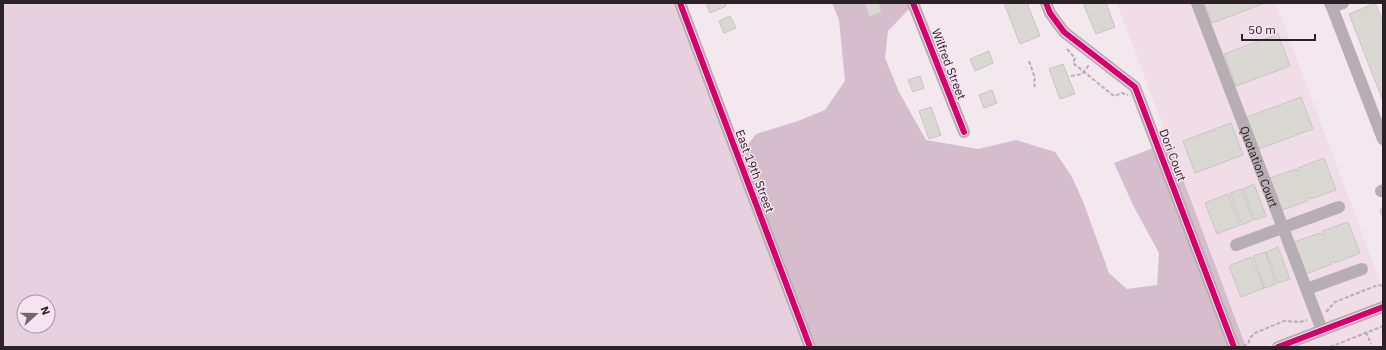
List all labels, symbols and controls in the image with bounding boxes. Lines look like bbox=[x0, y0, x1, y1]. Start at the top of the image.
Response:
scale bar bbox=[1242, 16, 1315, 42]
text: 50 m bbox=[1248, 22, 1276, 37]
street label: Wilfred Street bbox=[929, 27, 969, 101]
street label: Quotation Court bbox=[1237, 124, 1282, 209]
street label: Dori Court bbox=[1156, 127, 1190, 183]
street label: East 19th Street bbox=[732, 128, 778, 214]
north arrow bbox=[16, 294, 56, 334]
text: N bbox=[37, 304, 53, 317]

